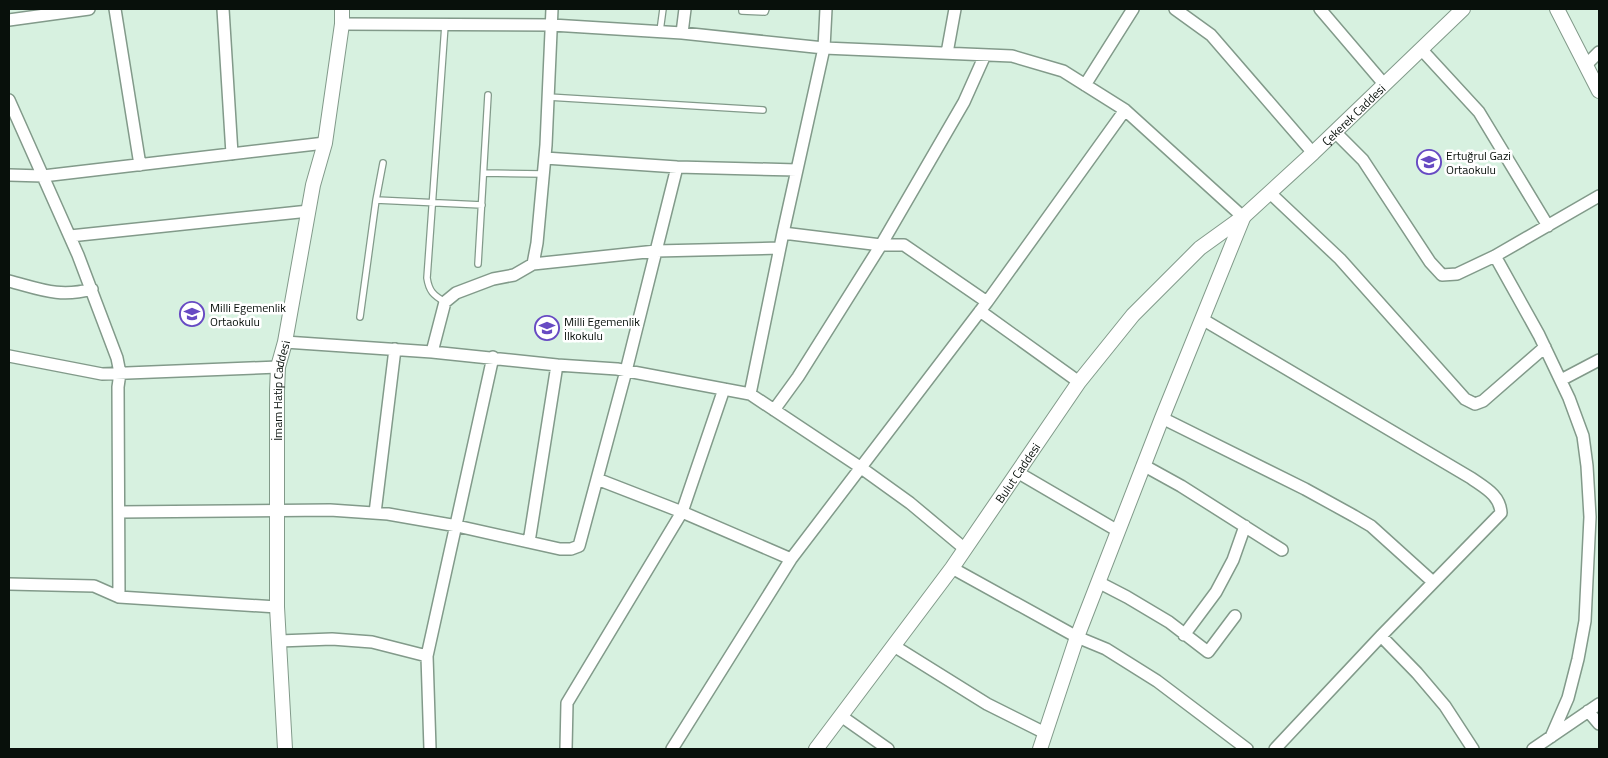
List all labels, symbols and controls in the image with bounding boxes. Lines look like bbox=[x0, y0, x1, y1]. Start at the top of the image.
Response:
street label: Çekerek Caddesi bbox=[1317, 79, 1389, 150]
place label: Ertuğrul Gazi Ortaokulu bbox=[1446, 146, 1511, 179]
school or university icon: Ertuğrul Gazi Ortaokulu bbox=[1416, 149, 1442, 175]
place label: Milli Egemenlik Ortaokulu bbox=[210, 298, 286, 331]
school or university icon: Milli Egemenlik Ortaokulu bbox=[179, 301, 205, 327]
place label: Milli Egemenlik İlkokulu bbox=[564, 312, 640, 345]
school or university icon: Milli Egemenlik İlkokulu bbox=[534, 315, 560, 341]
street label: İmam Hatip Caddesi bbox=[268, 339, 295, 441]
street label: Bulut Caddesi bbox=[990, 439, 1045, 507]

